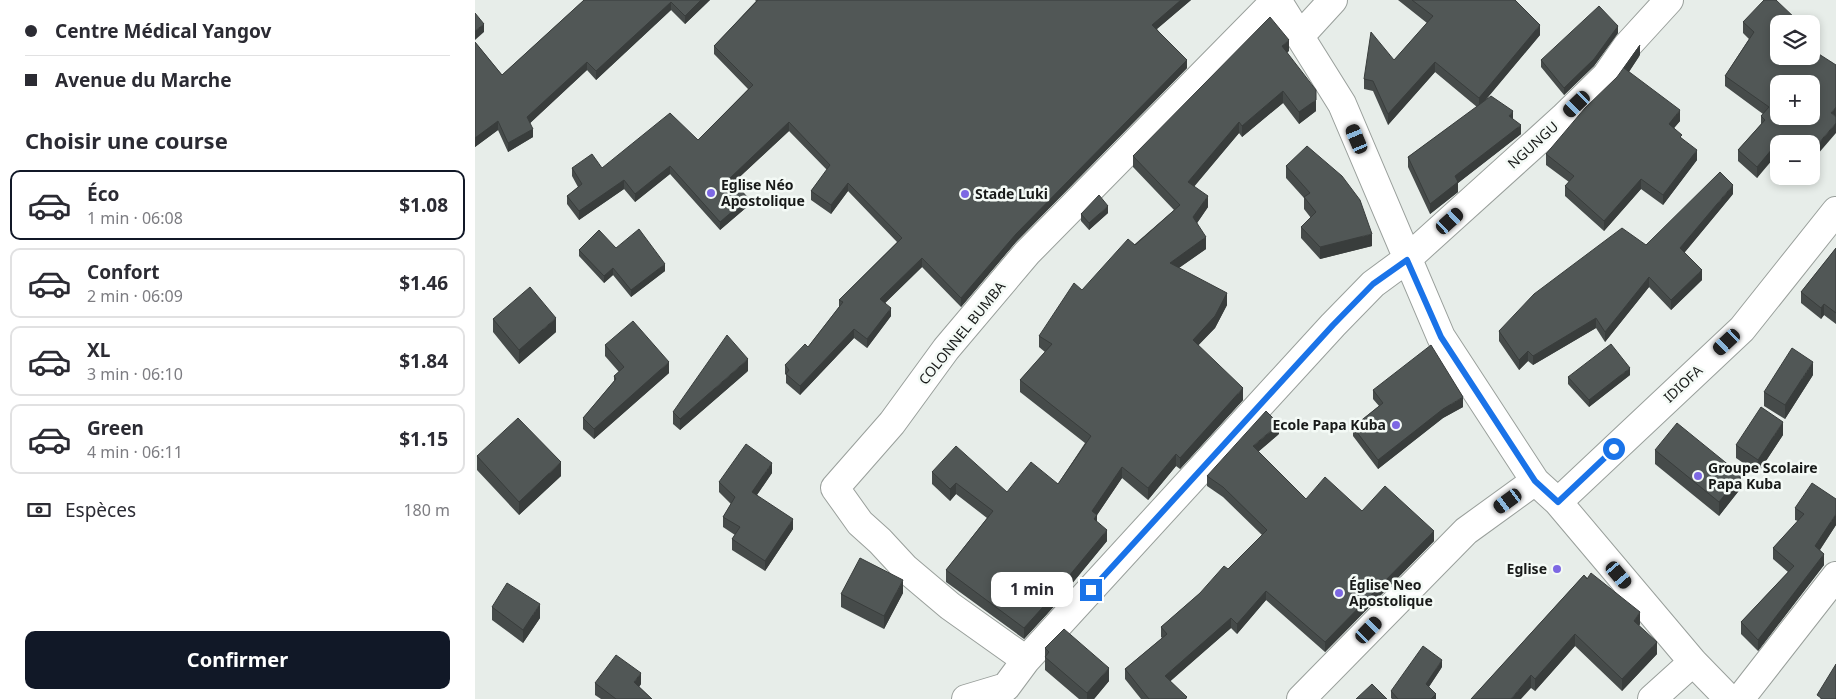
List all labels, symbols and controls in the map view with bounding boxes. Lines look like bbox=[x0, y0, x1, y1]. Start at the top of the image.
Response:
map controls bbox=[1770, 15, 1820, 185]
button: layers bbox=[1770, 15, 1820, 65]
text: Centre Médical Yangov bbox=[55, 18, 271, 44]
text: Avenue du Marche bbox=[55, 67, 232, 93]
button: + bbox=[1770, 75, 1820, 125]
car bbox=[1561, 88, 1593, 120]
street label: NGUNGU bbox=[1503, 117, 1562, 172]
car bbox=[1344, 122, 1369, 156]
text: Choisir une course bbox=[25, 125, 228, 155]
button: − bbox=[1770, 135, 1820, 185]
place label: Eglise Néo Apostolique bbox=[721, 175, 805, 210]
text: Éco bbox=[87, 181, 119, 207]
icon: car bbox=[27, 183, 72, 228]
place label: Stade Luki bbox=[975, 184, 1048, 203]
marker: Eglise Néo Apostolique bbox=[705, 187, 717, 199]
marker: Stade Luki bbox=[959, 188, 971, 200]
text: $1.08 bbox=[399, 192, 448, 218]
car bbox=[1433, 205, 1466, 237]
text: 1 min · 06:08 bbox=[87, 207, 183, 229]
text: Confort bbox=[87, 259, 159, 285]
icon: car bbox=[27, 261, 72, 306]
text: $1.46 bbox=[399, 270, 448, 296]
street label: COLONNEL BUMBA bbox=[914, 277, 1009, 388]
text: 2 min · 06:09 bbox=[87, 285, 183, 307]
car bbox=[1710, 326, 1743, 358]
text: XL bbox=[87, 337, 110, 363]
icon: car bbox=[27, 339, 72, 384]
text: $1.84 bbox=[399, 348, 448, 374]
street label: IDIOFA bbox=[1659, 361, 1706, 406]
text: 3 min · 06:10 bbox=[87, 363, 183, 385]
text: Green bbox=[87, 415, 144, 441]
place label: Ecole Papa Kuba bbox=[1272, 415, 1386, 434]
icon: car bbox=[27, 417, 72, 462]
marker: Ecole Papa Kuba bbox=[1390, 419, 1402, 431]
text: $1.15 bbox=[399, 426, 448, 452]
route start bbox=[1603, 438, 1625, 460]
text: 4 min · 06:11 bbox=[87, 441, 183, 463]
place label: Groupe Scolaire Papa Kuba bbox=[1708, 458, 1818, 493]
marker: Groupe Scolaire Papa Kuba bbox=[1692, 470, 1704, 482]
car bbox=[1491, 486, 1524, 516]
icon: cash bbox=[25, 496, 53, 524]
text: Espèces bbox=[65, 497, 136, 523]
text: 180 m bbox=[403, 499, 450, 521]
place label: Eglise bbox=[1507, 559, 1547, 578]
car bbox=[1603, 559, 1634, 591]
marker: Eglise bbox=[1551, 563, 1563, 575]
callout: 1 min bbox=[991, 572, 1073, 608]
place label: Église Neo Apostolique bbox=[1349, 575, 1433, 610]
text: 1 min bbox=[1010, 578, 1054, 600]
route end bbox=[1080, 579, 1102, 601]
marker: Église Neo Apostolique bbox=[1333, 587, 1345, 599]
car bbox=[1353, 614, 1384, 646]
button: Confirmer bbox=[25, 631, 450, 689]

